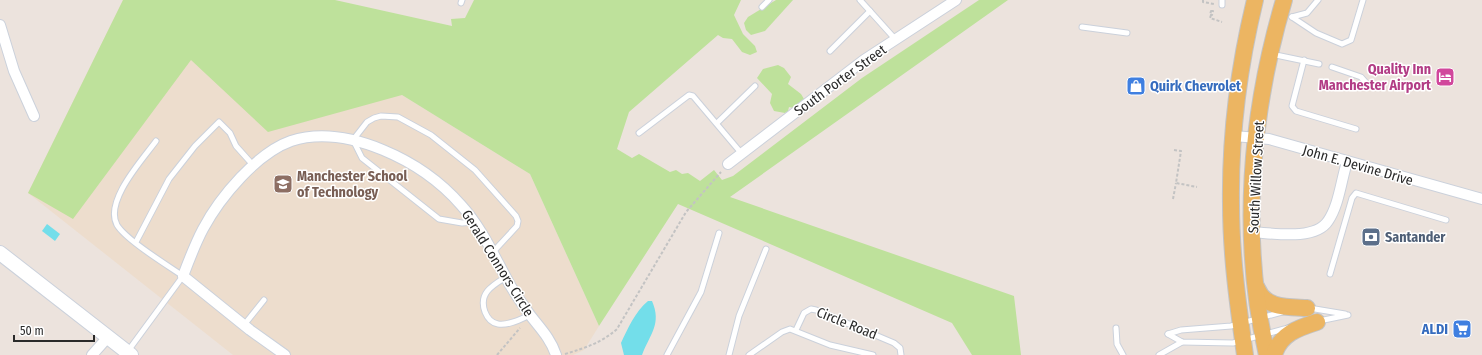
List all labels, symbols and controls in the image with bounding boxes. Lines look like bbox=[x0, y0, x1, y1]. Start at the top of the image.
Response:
street label: South Porter Street bbox=[791, 41, 890, 120]
place label: Quality Inn Manchester Airport bbox=[1319, 61, 1432, 94]
hotel icon: Quality Inn Manchester Airport bbox=[1434, 66, 1456, 88]
shop icon: Quirk Chevrolet bbox=[1125, 75, 1147, 97]
place label: Quirk Chevrolet bbox=[1150, 78, 1242, 95]
street label: South Willow Street bbox=[1245, 120, 1268, 234]
street label: John E. Devine Drive bbox=[1301, 142, 1415, 189]
place label: Manchester School of Technology bbox=[297, 168, 408, 201]
school or university icon: Manchester School of Technology bbox=[272, 173, 294, 195]
street label: Gerald Connors Circle bbox=[458, 207, 537, 320]
bank icon: Santander bbox=[1360, 226, 1382, 248]
place label: Santander bbox=[1385, 229, 1446, 246]
street label: Circle Road bbox=[814, 304, 880, 343]
scale bar bbox=[14, 317, 94, 343]
supermarket icon: ALDI bbox=[1451, 318, 1473, 340]
place label: ALDI bbox=[1421, 321, 1448, 338]
text: 50 m bbox=[20, 324, 44, 338]

